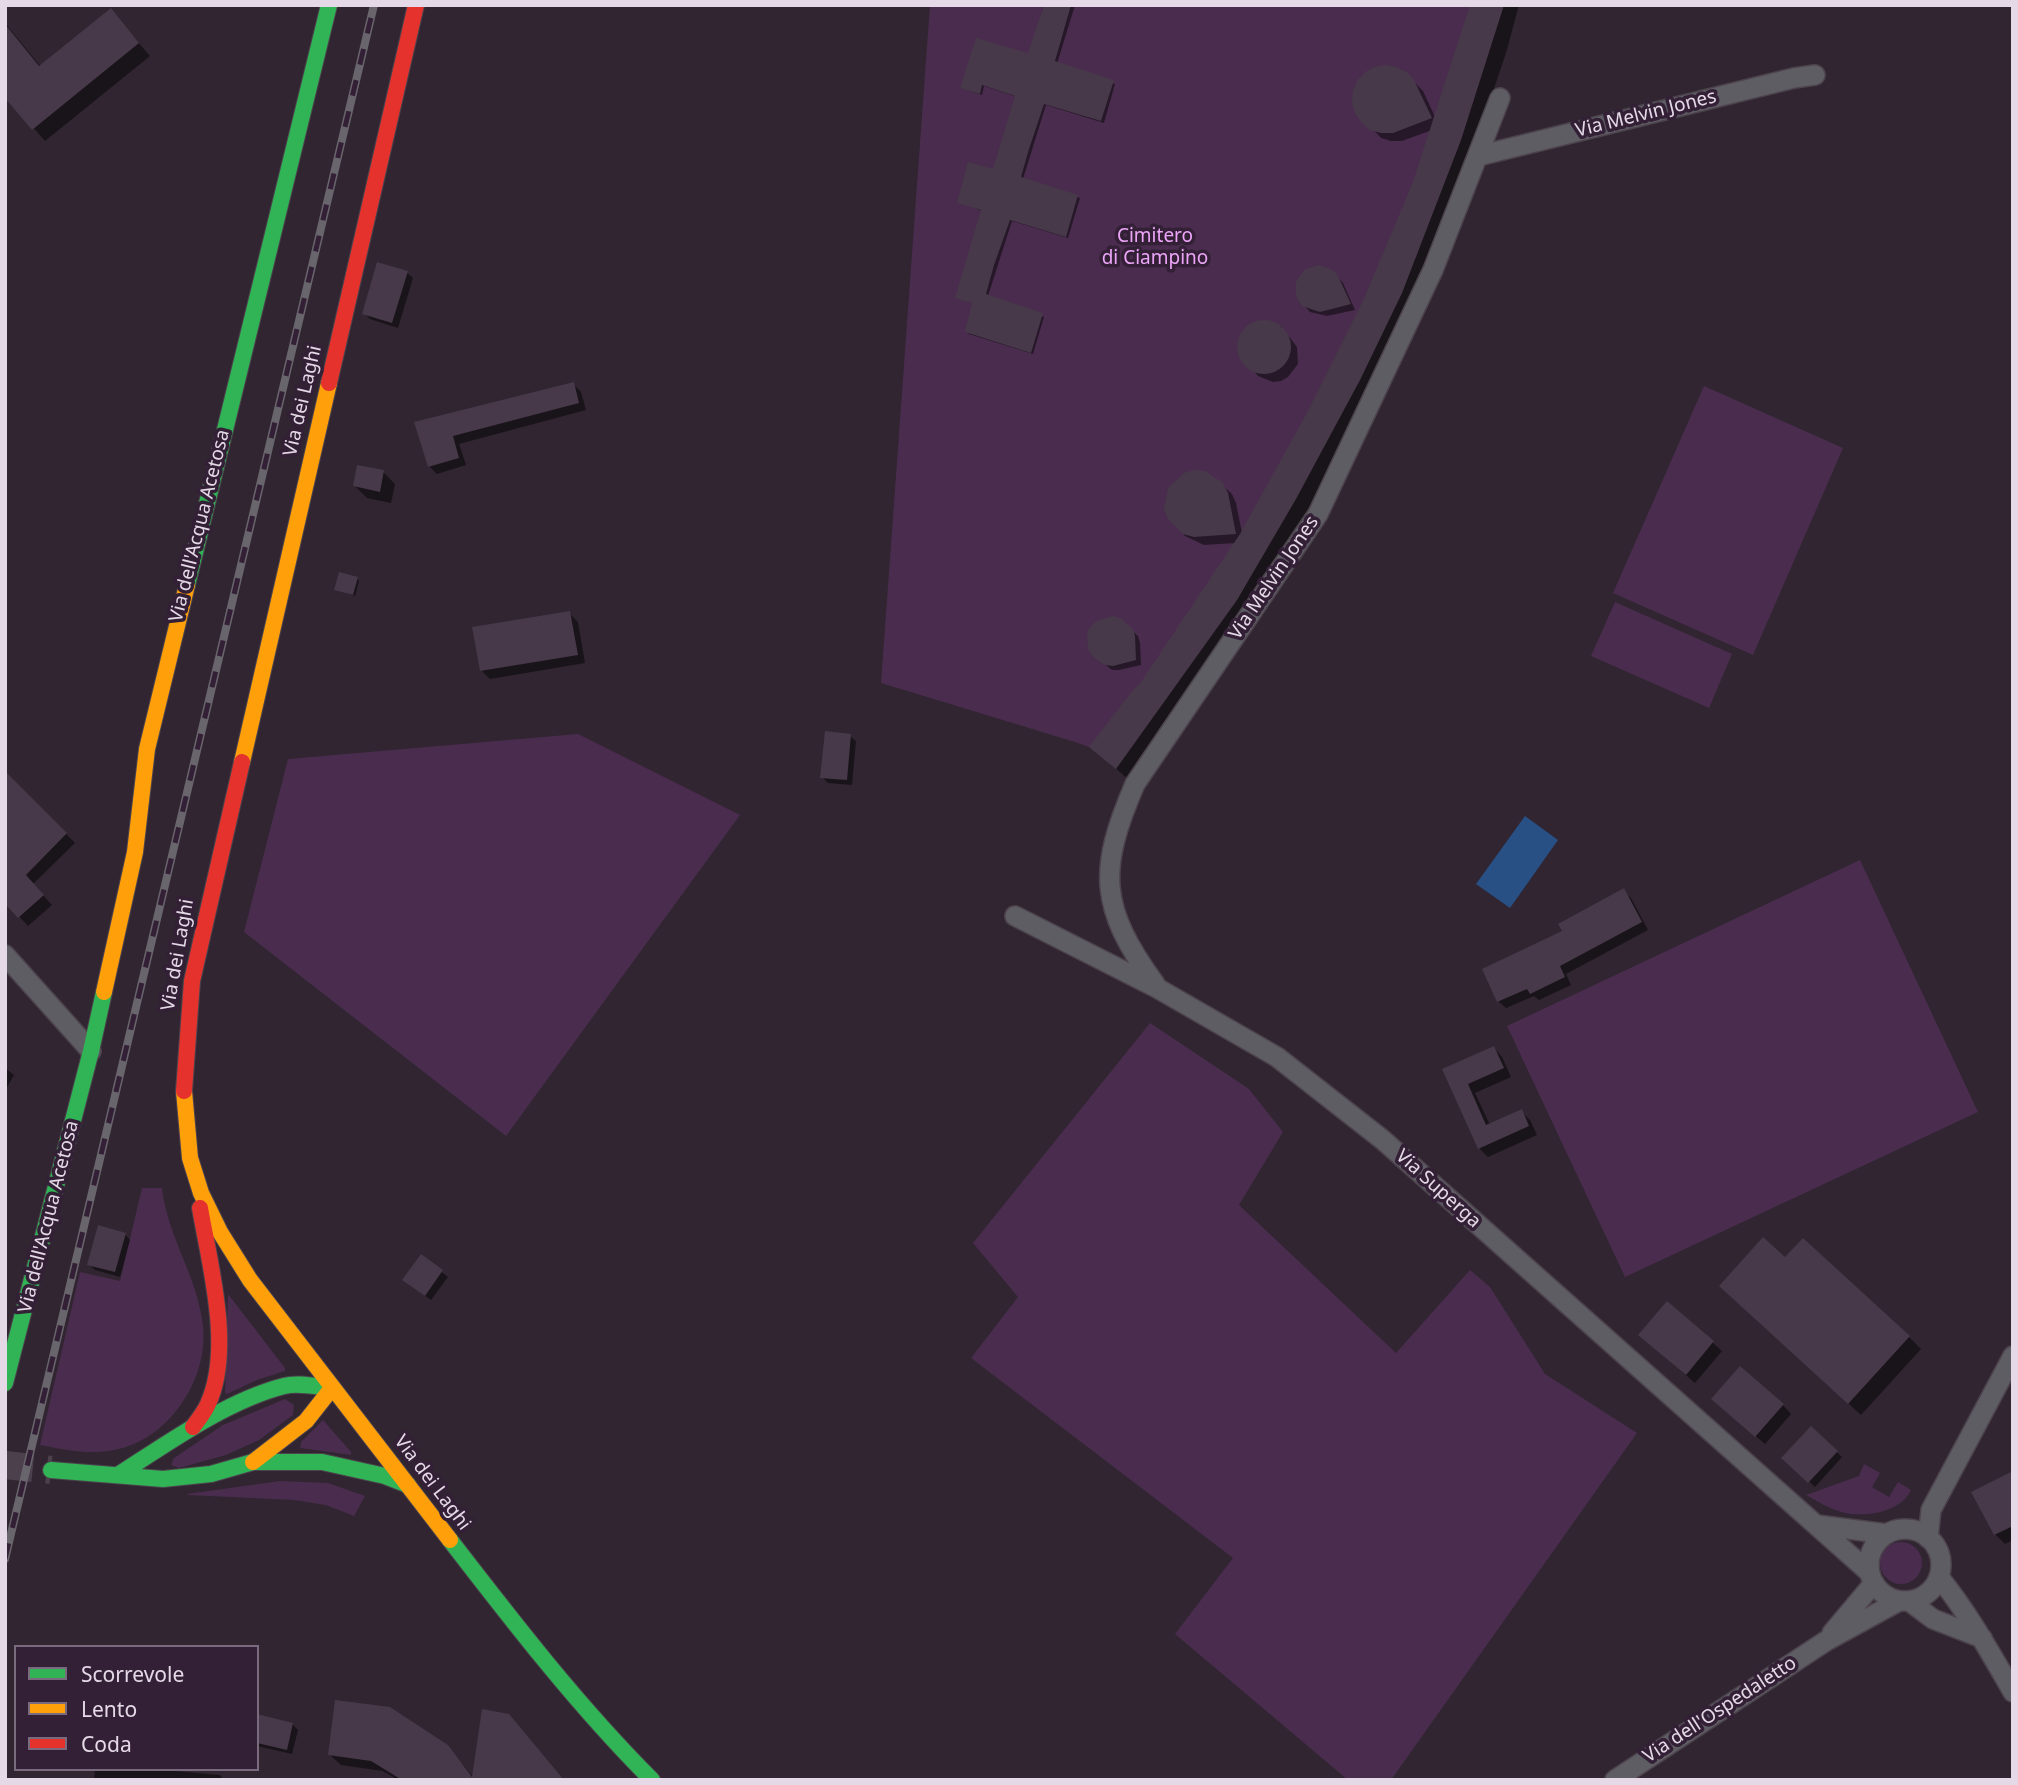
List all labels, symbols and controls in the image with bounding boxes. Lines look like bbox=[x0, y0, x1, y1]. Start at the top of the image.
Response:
street label: Via Melvin Jones bbox=[1573, 85, 1719, 143]
park label: Cimitero di Ciampino bbox=[1102, 226, 1208, 270]
street label: Via dei Laghi bbox=[279, 343, 327, 459]
street label: Via dell'Acqua Acetosa bbox=[165, 427, 235, 625]
street label: Via Melvin Jones bbox=[1224, 512, 1324, 644]
street label: Via dei Laghi bbox=[157, 897, 199, 1013]
street label: Via dell'Acqua Acetosa bbox=[14, 1118, 84, 1316]
street label: Via Superga bbox=[1391, 1145, 1485, 1233]
street label: Via dei Laghi bbox=[389, 1431, 475, 1535]
legend bbox=[14, 1645, 259, 1771]
street label: Via dell'Ospedaletto bbox=[1639, 1652, 1801, 1768]
text: Scorrevole bbox=[81, 1660, 184, 1688]
text: Lento bbox=[81, 1695, 137, 1723]
text: Coda bbox=[81, 1730, 132, 1758]

